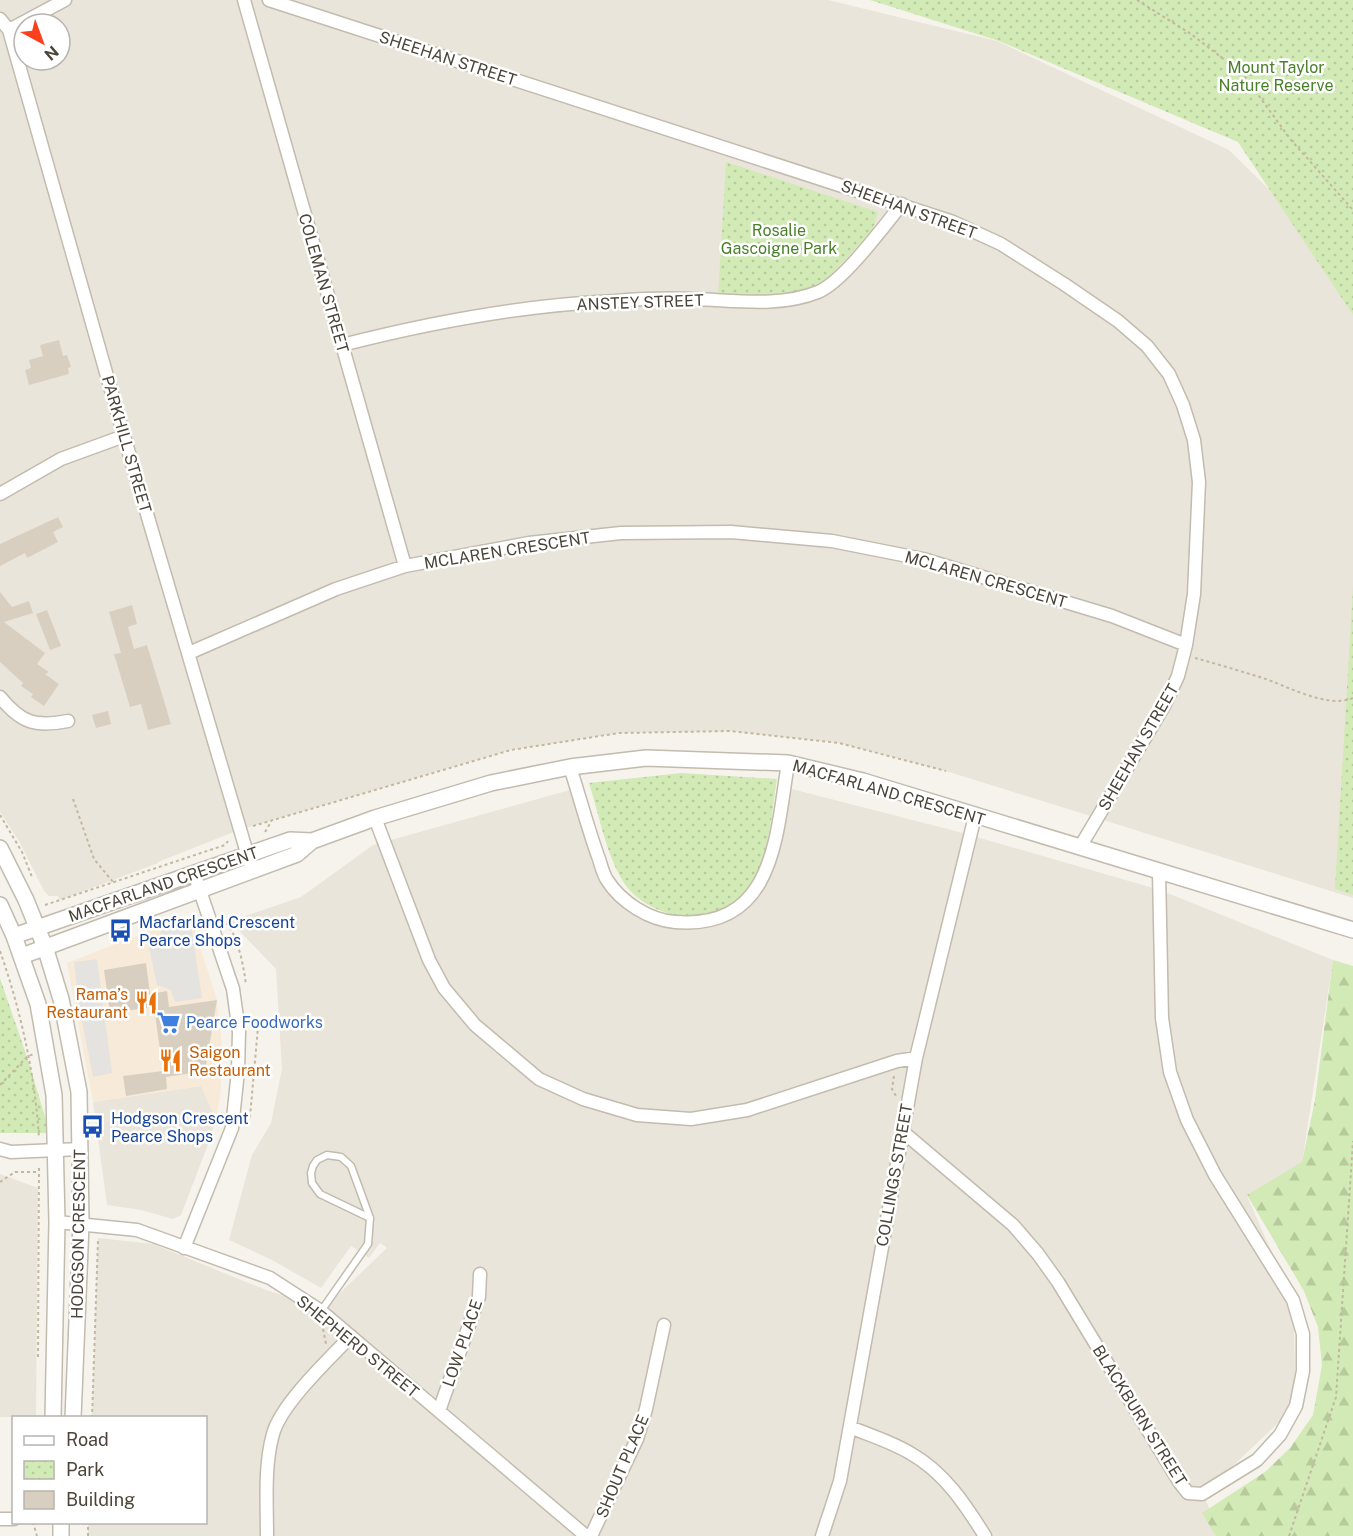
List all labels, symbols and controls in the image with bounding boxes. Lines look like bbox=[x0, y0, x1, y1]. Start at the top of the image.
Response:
north arrow bbox=[12, 12, 72, 72]
street label: SHEEHAN STREET bbox=[377, 27, 519, 90]
text: N bbox=[41, 42, 62, 64]
park label: Mount Taylor Nature Reserve bbox=[1218, 58, 1334, 95]
street label: SHEEHAN STREET bbox=[838, 176, 980, 243]
street label: COLEMAN STREET bbox=[295, 211, 353, 355]
park label: Rosalie Gascoigne Park bbox=[721, 221, 837, 258]
street label: ANSTEY STREET bbox=[576, 291, 705, 314]
street label: PARKHILL STREET bbox=[98, 373, 155, 515]
street label: MCLAREN CRESCENT bbox=[423, 528, 592, 573]
street label: MCLAREN CRESCENT bbox=[903, 547, 1070, 612]
street label: SHEEHAN STREET bbox=[1094, 680, 1183, 814]
street label: MACFARLAND CRESCENT bbox=[790, 756, 988, 829]
street label: MACFARLAND CRESCENT bbox=[66, 843, 261, 926]
place label: Macfarland Crescent Pearce Shops bbox=[139, 913, 295, 950]
bus stop icon: Macfarland Crescent Pearce Shops bbox=[108, 918, 134, 944]
place label: Rama’s Restaurant bbox=[46, 985, 128, 1022]
restaurant icon: Rama’s Restaurant bbox=[133, 990, 159, 1016]
supermarket icon: Pearce Foodworks bbox=[155, 1009, 181, 1035]
place label: Pearce Foodworks bbox=[186, 1013, 323, 1032]
place label: Saigon Restaurant bbox=[189, 1043, 271, 1080]
restaurant icon: Saigon Restaurant bbox=[158, 1048, 184, 1074]
street label: COLLINGS STREET bbox=[873, 1102, 916, 1248]
place label: Hodgson Crescent Pearce Shops bbox=[111, 1109, 249, 1146]
bus stop icon: Hodgson Crescent Pearce Shops bbox=[80, 1114, 106, 1140]
street label: HODGSON CRESCENT bbox=[68, 1148, 89, 1319]
street label: SHEPHERD STREET bbox=[293, 1291, 423, 1402]
street label: LOW PLACE bbox=[439, 1297, 486, 1389]
street label: BLACKBURN STREET bbox=[1089, 1341, 1191, 1490]
street label: SHOUT PLACE bbox=[592, 1412, 653, 1521]
legend bbox=[12, 1416, 207, 1524]
text: Road bbox=[66, 1429, 109, 1450]
text: Park bbox=[66, 1459, 104, 1480]
text: Building bbox=[66, 1489, 135, 1510]

